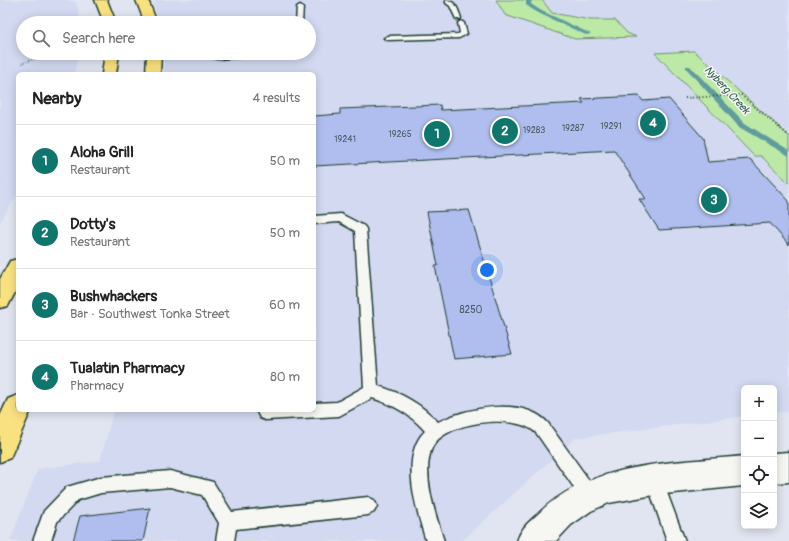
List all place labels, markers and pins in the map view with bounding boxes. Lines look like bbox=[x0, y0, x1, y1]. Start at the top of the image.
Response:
pin: 4 bbox=[640, 108, 666, 138]
pin: 2 bbox=[492, 116, 518, 146]
pin: 1 bbox=[424, 119, 450, 149]
pin: 3 bbox=[701, 185, 727, 215]

